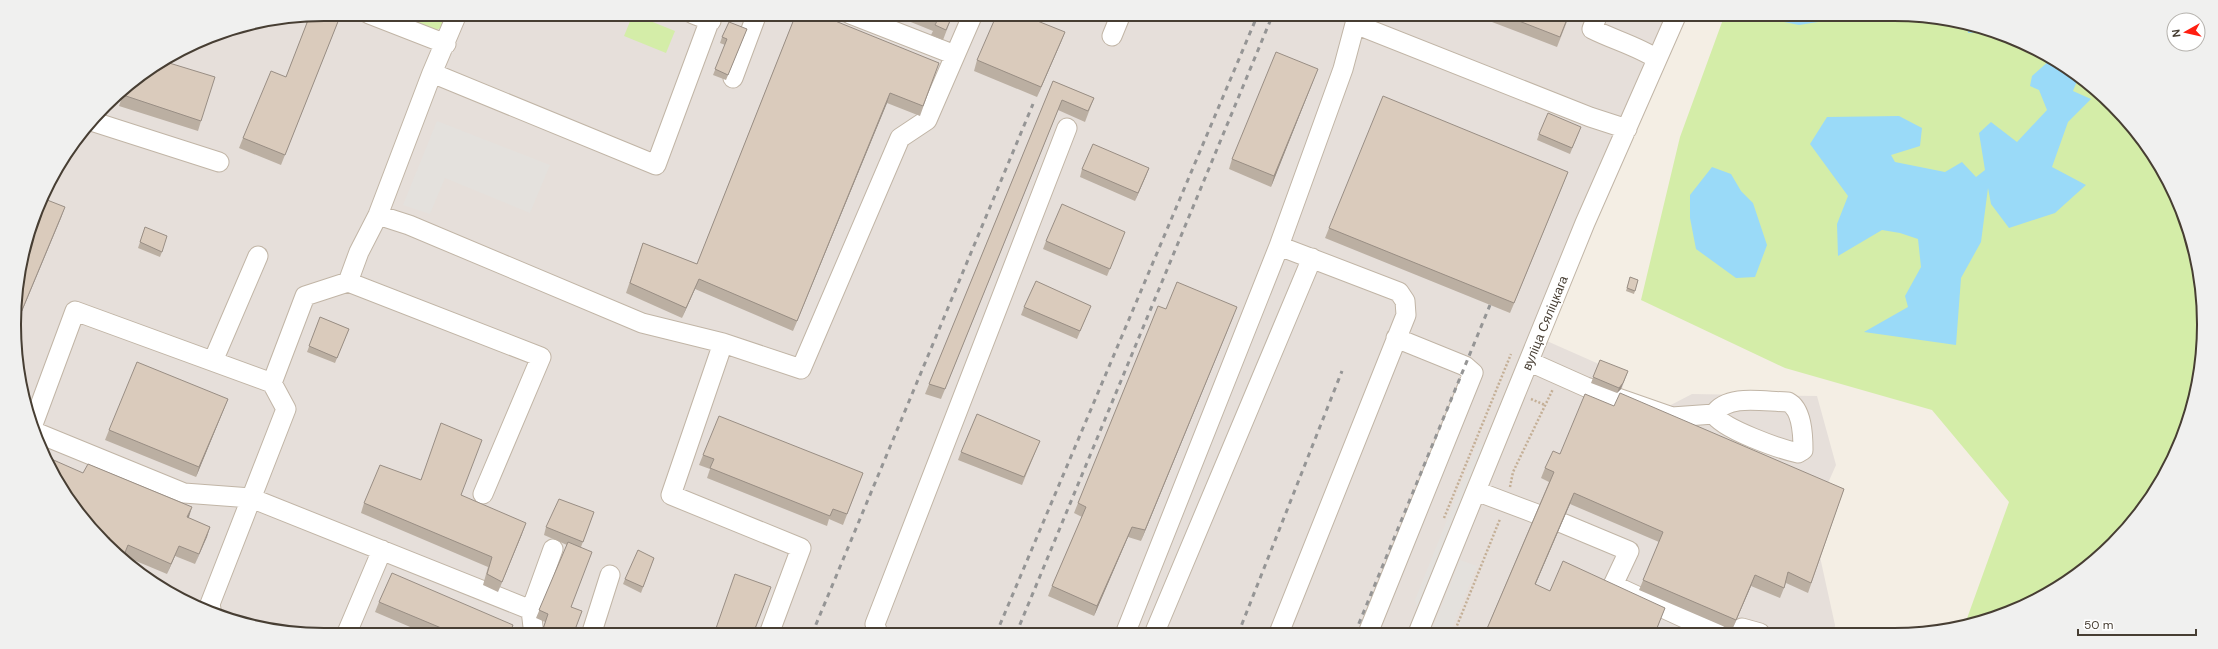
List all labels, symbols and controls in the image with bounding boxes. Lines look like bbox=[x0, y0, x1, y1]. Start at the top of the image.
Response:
north arrow bbox=[2166, 12, 2206, 52]
text: N bbox=[2169, 28, 2184, 38]
street label: вуліца Сяліцкага bbox=[1518, 272, 1572, 373]
scale bar bbox=[2078, 611, 2196, 637]
text: 50 m bbox=[2084, 617, 2113, 633]

